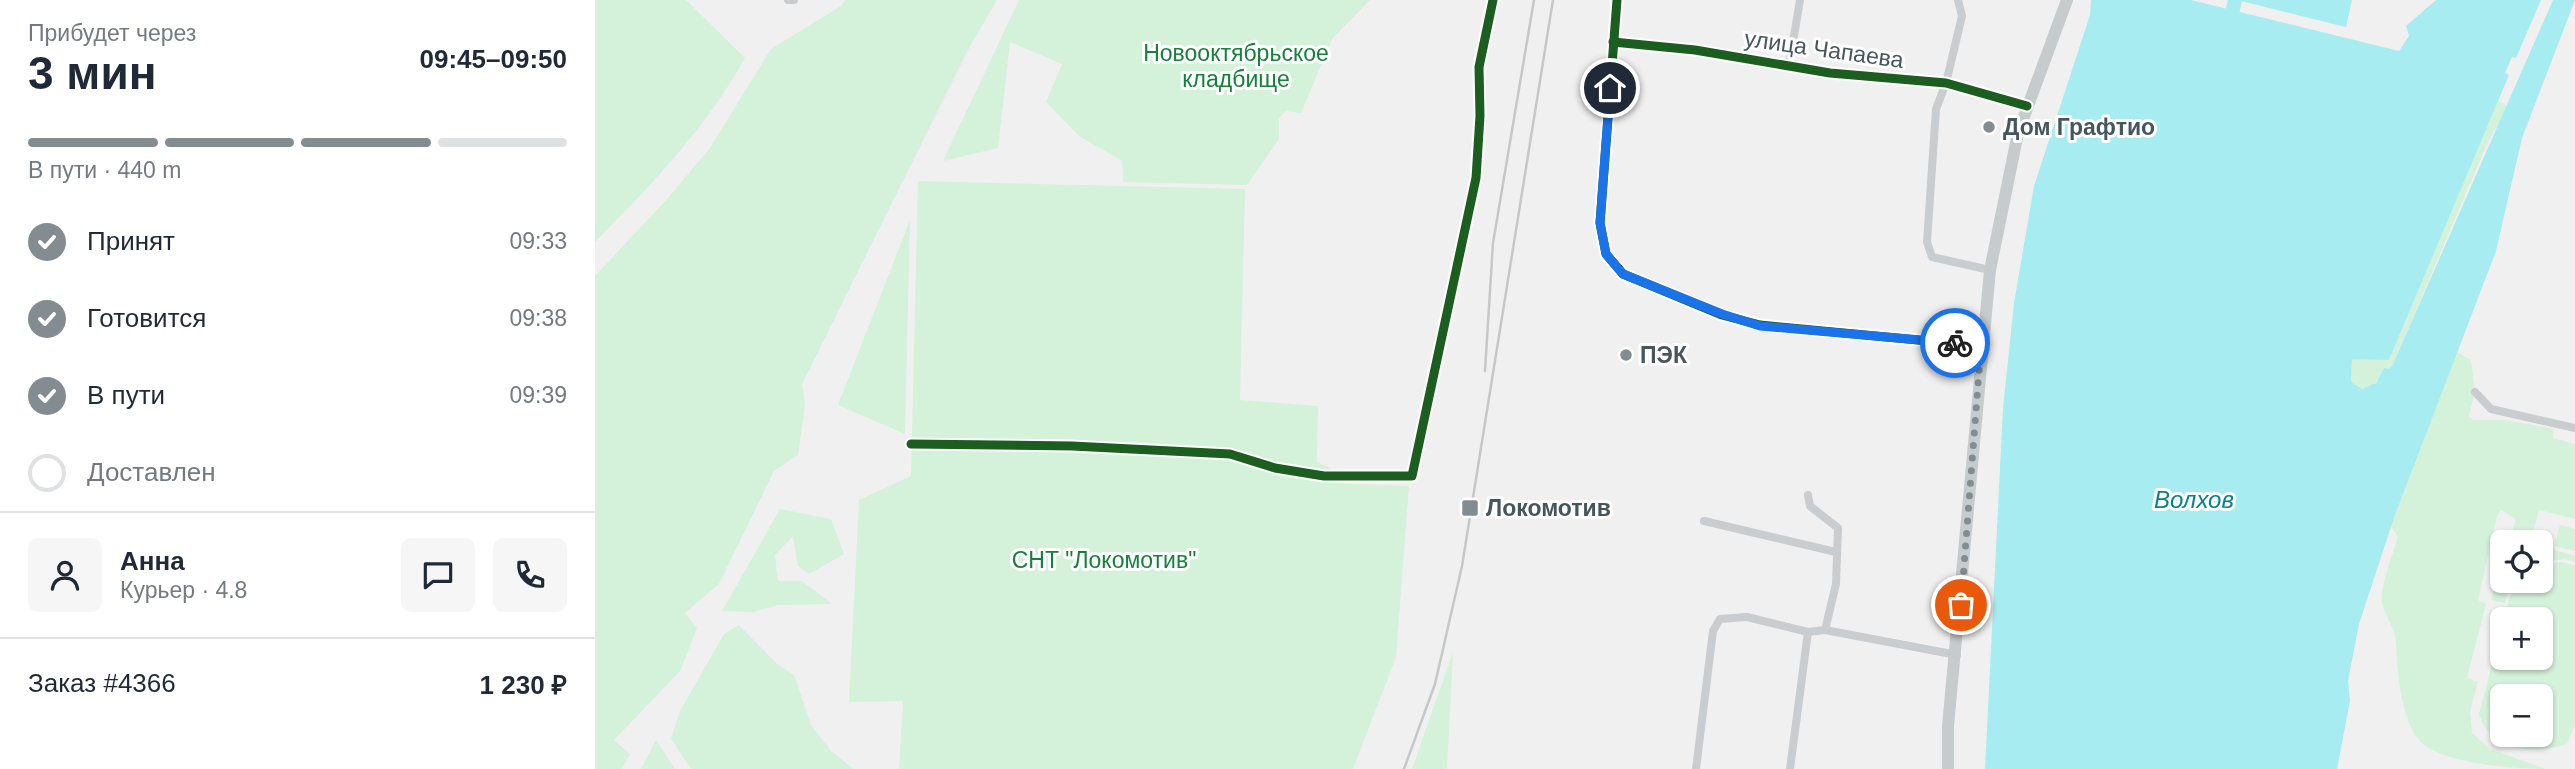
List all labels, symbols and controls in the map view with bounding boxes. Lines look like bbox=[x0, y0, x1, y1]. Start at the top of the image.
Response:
text: Прибудет через bbox=[28, 20, 196, 46]
street label: улица Чапаева bbox=[1743, 25, 1905, 73]
park label: Новооктябрьское кладбище bbox=[1143, 40, 1329, 92]
text: 09:45–09:50 bbox=[420, 44, 567, 74]
text: 3 мин bbox=[28, 47, 156, 99]
pin bbox=[1580, 58, 1640, 118]
icon: home bbox=[1591, 69, 1629, 107]
place label: Дом Графтио bbox=[2003, 114, 2155, 140]
marker: Дом Графтио bbox=[1981, 119, 1997, 135]
text: В пути · 440 m bbox=[28, 157, 181, 183]
icon: check bbox=[28, 223, 66, 261]
text: Принят bbox=[87, 226, 175, 256]
text: 09:33 bbox=[509, 228, 567, 254]
icon: check bbox=[28, 300, 66, 338]
text: Готовится bbox=[87, 303, 206, 333]
text: 09:38 bbox=[509, 305, 567, 331]
courier bbox=[1920, 308, 1990, 378]
icon: bike bbox=[1936, 324, 1974, 362]
place label: ПЭК bbox=[1640, 342, 1688, 368]
marker: ПЭК bbox=[1618, 347, 1634, 363]
icon: check bbox=[28, 377, 66, 415]
text: В пути bbox=[87, 380, 165, 410]
text: 09:39 bbox=[509, 382, 567, 408]
text: Доставлен bbox=[87, 457, 216, 487]
water label: Волхов bbox=[2154, 486, 2234, 513]
place label: Локомотив bbox=[1486, 495, 1611, 521]
marker: Локомотив bbox=[1460, 498, 1480, 518]
map controls bbox=[2490, 530, 2553, 747]
button: locate bbox=[2490, 530, 2553, 593]
button: person bbox=[28, 538, 102, 612]
button: chat bbox=[401, 538, 475, 612]
button: phone bbox=[493, 538, 567, 612]
text: Анна bbox=[120, 546, 185, 576]
park label: СНТ "Локомотив" bbox=[1012, 547, 1196, 573]
pin bbox=[1931, 575, 1991, 635]
text: Курьер · 4.8 bbox=[120, 577, 247, 603]
icon: bag bbox=[1942, 586, 1980, 624]
button: + bbox=[2490, 607, 2553, 670]
text: Заказ #4366 bbox=[28, 668, 176, 698]
text: 1 230 ₽ bbox=[480, 670, 567, 700]
button: − bbox=[2490, 684, 2553, 747]

